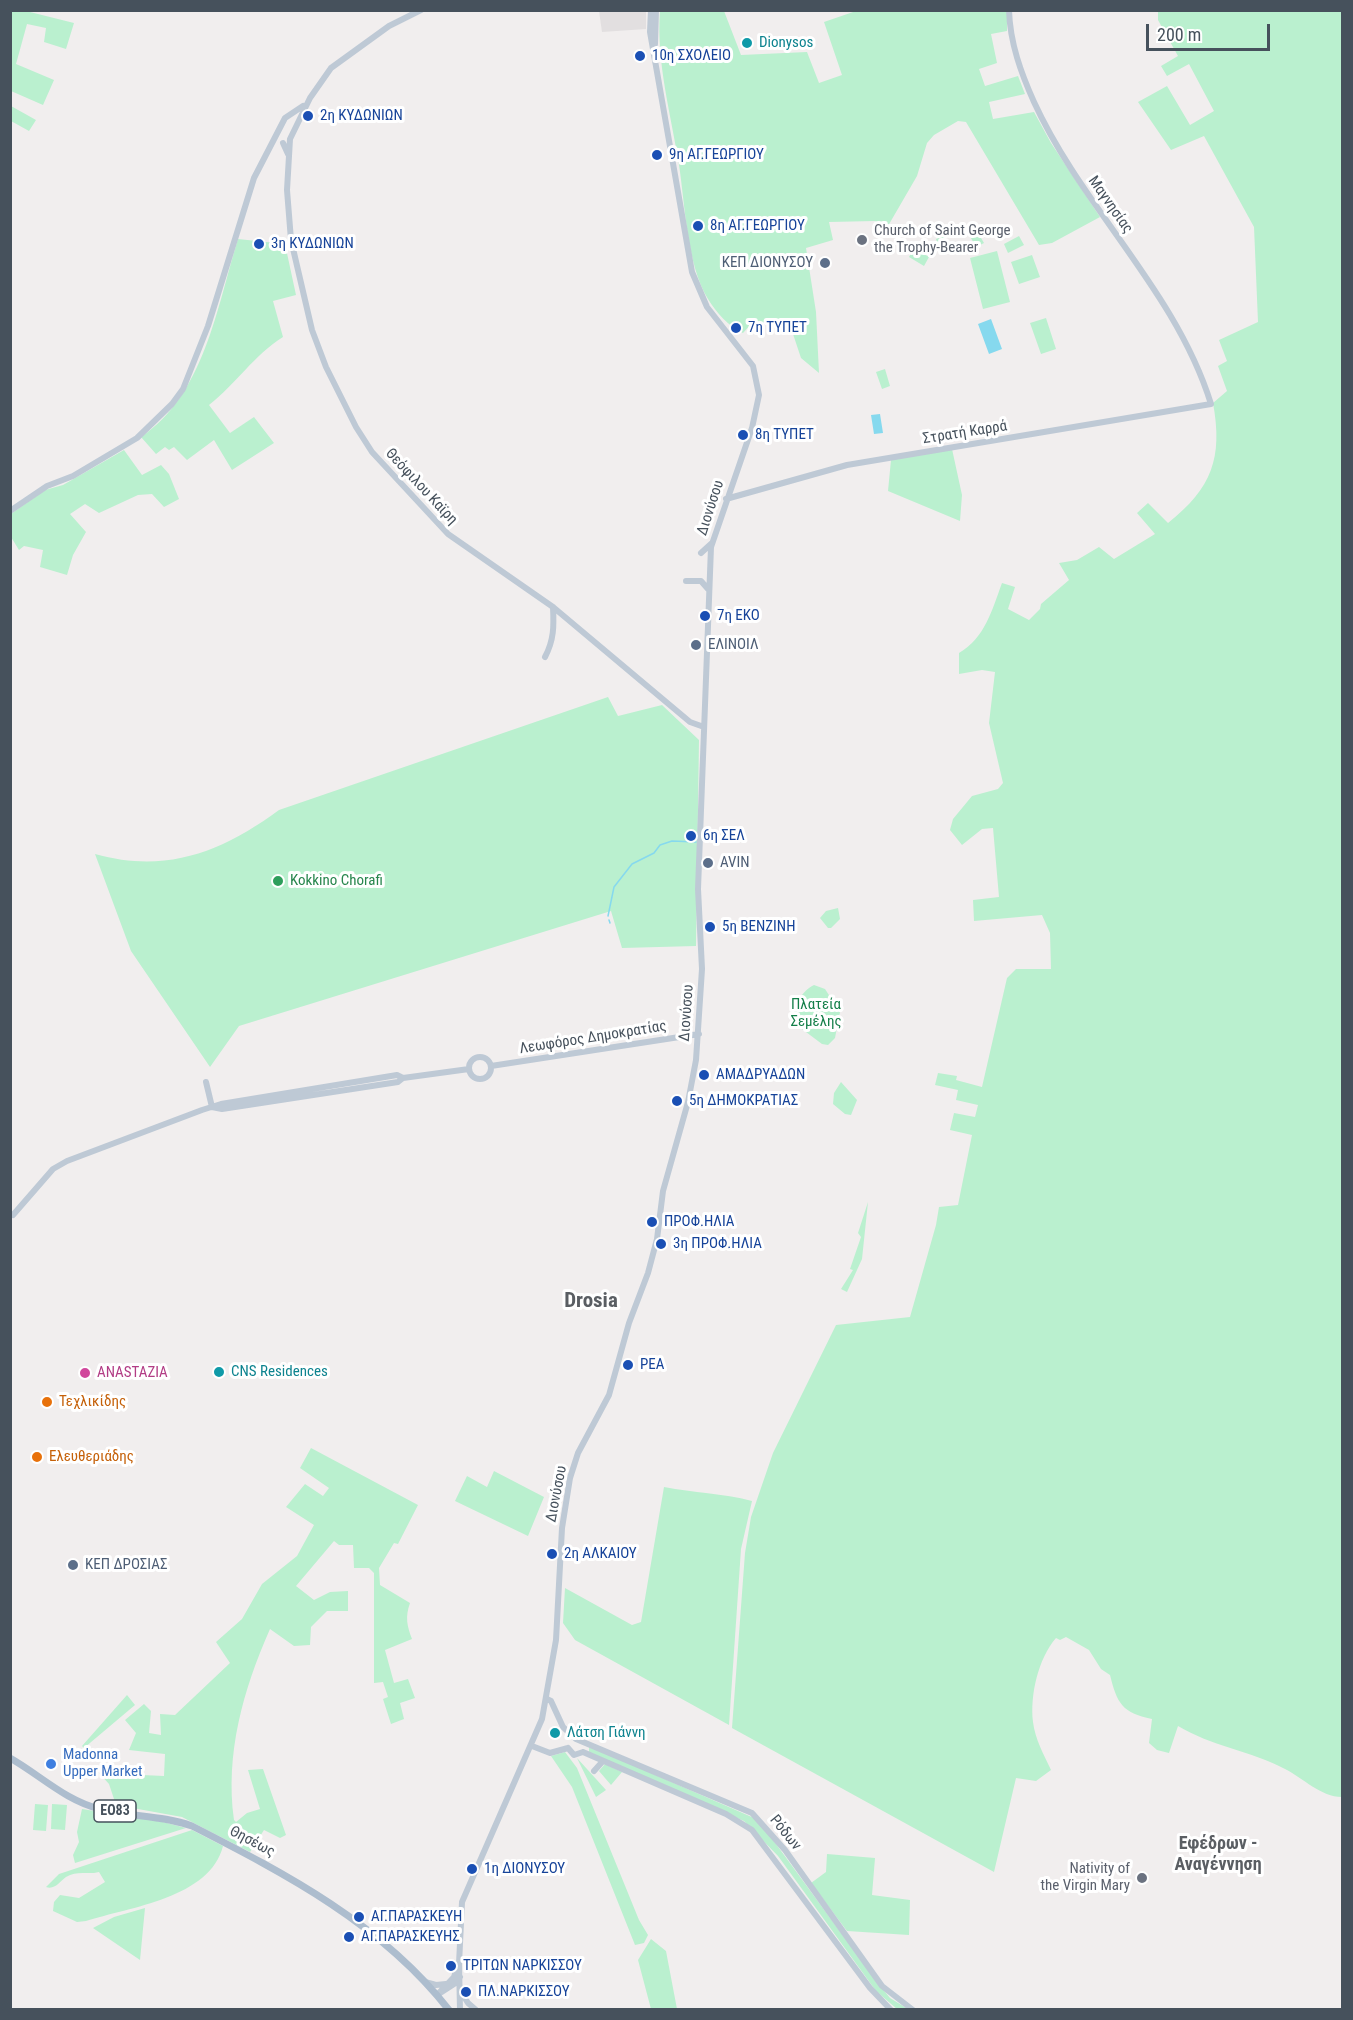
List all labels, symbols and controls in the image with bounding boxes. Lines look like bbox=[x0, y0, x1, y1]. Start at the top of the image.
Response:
scale bar bbox=[1149, 12, 1274, 50]
text: 200 m bbox=[1157, 24, 1201, 45]
place label: Dionysos bbox=[759, 34, 813, 52]
marker: Dionysos bbox=[740, 36, 754, 50]
place label: 10η ΣΧΟΛΕΙΟ bbox=[652, 47, 731, 65]
marker: 10η ΣΧΟΛΕΙΟ bbox=[633, 49, 647, 63]
place label: 2η ΚΥΔΩΝΙΩΝ bbox=[320, 107, 403, 125]
marker: 2η ΚΥΔΩΝΙΩΝ bbox=[301, 109, 315, 123]
place label: 9η ΑΓ.ΓΕΩΡΓΙΟΥ bbox=[669, 146, 764, 164]
marker: 9η ΑΓ.ΓΕΩΡΓΙΟΥ bbox=[650, 148, 664, 162]
street label: Μαγνησίας bbox=[1084, 173, 1136, 237]
place label: 8η ΑΓ.ΓΕΩΡΓΙΟΥ bbox=[710, 217, 805, 235]
marker: 8η ΑΓ.ΓΕΩΡΓΙΟΥ bbox=[691, 219, 705, 233]
place label: Church of Saint George the Trophy-Bearer bbox=[874, 222, 1011, 257]
marker: Church of Saint George the Trophy-Bearer bbox=[855, 233, 869, 247]
place label: 3η ΚΥΔΩΝΙΩΝ bbox=[271, 235, 354, 253]
marker: 3η ΚΥΔΩΝΙΩΝ bbox=[252, 237, 266, 251]
place label: ΚΕΠ ΔΙΟΝΥΣΟΥ bbox=[722, 254, 813, 272]
marker: ΚΕΠ ΔΙΟΝΥΣΟΥ bbox=[818, 256, 832, 270]
place label: 7η ΤΥΠΕΤ bbox=[748, 319, 807, 337]
marker: 7η ΤΥΠΕΤ bbox=[729, 321, 743, 335]
street label: Στρατή Καρρά bbox=[922, 417, 1008, 449]
place label: 8η ΤΥΠΕΤ bbox=[755, 426, 814, 444]
marker: 8η ΤΥΠΕΤ bbox=[736, 428, 750, 442]
street label: Θεόφιλου Καϊρη bbox=[381, 445, 461, 529]
street label: Διονύσου bbox=[694, 478, 728, 538]
place label: 7η ΕΚΟ bbox=[717, 607, 760, 625]
marker: 7η ΕΚΟ bbox=[698, 609, 712, 623]
place label: ΕΛΙΝΟΙΛ bbox=[708, 636, 759, 654]
marker: ΕΛΙΝΟΙΛ bbox=[689, 638, 703, 652]
place label: 6η ΣΕΛ bbox=[703, 827, 745, 845]
marker: 6η ΣΕΛ bbox=[684, 829, 698, 843]
place label: AVIN bbox=[720, 854, 749, 872]
marker: AVIN bbox=[701, 856, 715, 870]
place label: Kokkino Chorafi bbox=[290, 872, 383, 890]
marker: Kokkino Chorafi bbox=[271, 874, 285, 888]
place label: 5η ΒΕΝΖΙΝΗ bbox=[722, 918, 795, 936]
marker: 5η ΒΕΝΖΙΝΗ bbox=[703, 920, 717, 934]
street label: Διονύσου bbox=[676, 984, 698, 1042]
park label: Πλατεία Σεμέλης bbox=[790, 996, 842, 1031]
street label: Λεωφόρος Δημοκρατίας bbox=[518, 1017, 668, 1059]
place label: ΑΜΑΔΡΥΑΔΩΝ bbox=[716, 1066, 805, 1084]
marker: ΑΜΑΔΡΥΑΔΩΝ bbox=[697, 1068, 711, 1082]
place label: 5η ΔΗΜΟΚΡΑΤΙΑΣ bbox=[689, 1092, 798, 1110]
marker: 5η ΔΗΜΟΚΡΑΤΙΑΣ bbox=[670, 1094, 684, 1108]
place label: ΠΡΟΦ.ΗΛΙΑ bbox=[664, 1213, 734, 1231]
marker: ΠΡΟΦ.ΗΛΙΑ bbox=[645, 1215, 659, 1229]
place label: 3η ΠΡΟΦ.ΗΛΙΑ bbox=[673, 1235, 762, 1253]
marker: 3η ΠΡΟΦ.ΗΛΙΑ bbox=[654, 1237, 668, 1251]
district label: Drosia bbox=[564, 1289, 618, 1315]
place label: ΡΕΑ bbox=[640, 1356, 664, 1374]
marker: ΡΕΑ bbox=[621, 1358, 635, 1372]
place label: CNS Residences bbox=[231, 1363, 328, 1381]
place label: ANASTAZIA bbox=[97, 1364, 168, 1382]
marker: CNS Residences bbox=[212, 1365, 226, 1379]
marker: ANASTAZIA bbox=[78, 1366, 92, 1380]
place label: Τεχλικίδης bbox=[59, 1393, 126, 1411]
marker: Τεχλικίδης bbox=[40, 1395, 54, 1409]
place label: Ελευθεριάδης bbox=[49, 1448, 134, 1466]
marker: Ελευθεριάδης bbox=[30, 1450, 44, 1464]
street label: Διονύσου bbox=[543, 1464, 571, 1524]
place label: 2η ΑΛΚΑΙΟΥ bbox=[564, 1545, 637, 1563]
marker: 2η ΑΛΚΑΙΟΥ bbox=[545, 1547, 559, 1561]
place label: ΚΕΠ ΔΡΟΣΙΑΣ bbox=[85, 1556, 167, 1574]
marker: ΚΕΠ ΔΡΟΣΙΑΣ bbox=[66, 1558, 80, 1572]
place label: Λάτση Γιάννη bbox=[567, 1724, 646, 1742]
marker: Λάτση Γιάννη bbox=[548, 1726, 562, 1740]
place label: Madonna Upper Market bbox=[63, 1746, 142, 1781]
marker: Madonna Upper Market bbox=[44, 1757, 58, 1771]
road number: ΕΟ83 bbox=[94, 1800, 136, 1822]
street label: Ρόδων bbox=[765, 1812, 805, 1854]
street label: Θησέως bbox=[226, 1823, 278, 1861]
district label: Εφέδρων - Αναγέννηση bbox=[1174, 1833, 1262, 1876]
place label: 1η ΔΙΟΝΥΣΟΥ bbox=[484, 1860, 565, 1878]
place label: Nativity of the Virgin Mary bbox=[1041, 1860, 1130, 1895]
marker: 1η ΔΙΟΝΥΣΟΥ bbox=[465, 1862, 479, 1876]
marker: Nativity of the Virgin Mary bbox=[1135, 1871, 1149, 1885]
place label: ΑΓ.ΠΑΡΑΣΚΕΥΗ bbox=[371, 1908, 462, 1926]
marker: ΑΓ.ΠΑΡΑΣΚΕΥΗ bbox=[352, 1910, 366, 1924]
place label: ΑΓ.ΠΑΡΑΣΚΕΥΗΣ bbox=[361, 1928, 460, 1946]
marker: ΑΓ.ΠΑΡΑΣΚΕΥΗΣ bbox=[342, 1930, 356, 1944]
place label: ΤΡΙΤΩΝ ΝΑΡΚΙΣΣΟΥ bbox=[463, 1957, 582, 1975]
marker: ΤΡΙΤΩΝ ΝΑΡΚΙΣΣΟΥ bbox=[444, 1959, 458, 1973]
place label: ΠΛ.ΝΑΡΚΙΣΣΟΥ bbox=[478, 1983, 570, 2001]
marker: ΠΛ.ΝΑΡΚΙΣΣΟΥ bbox=[459, 1985, 473, 1999]

